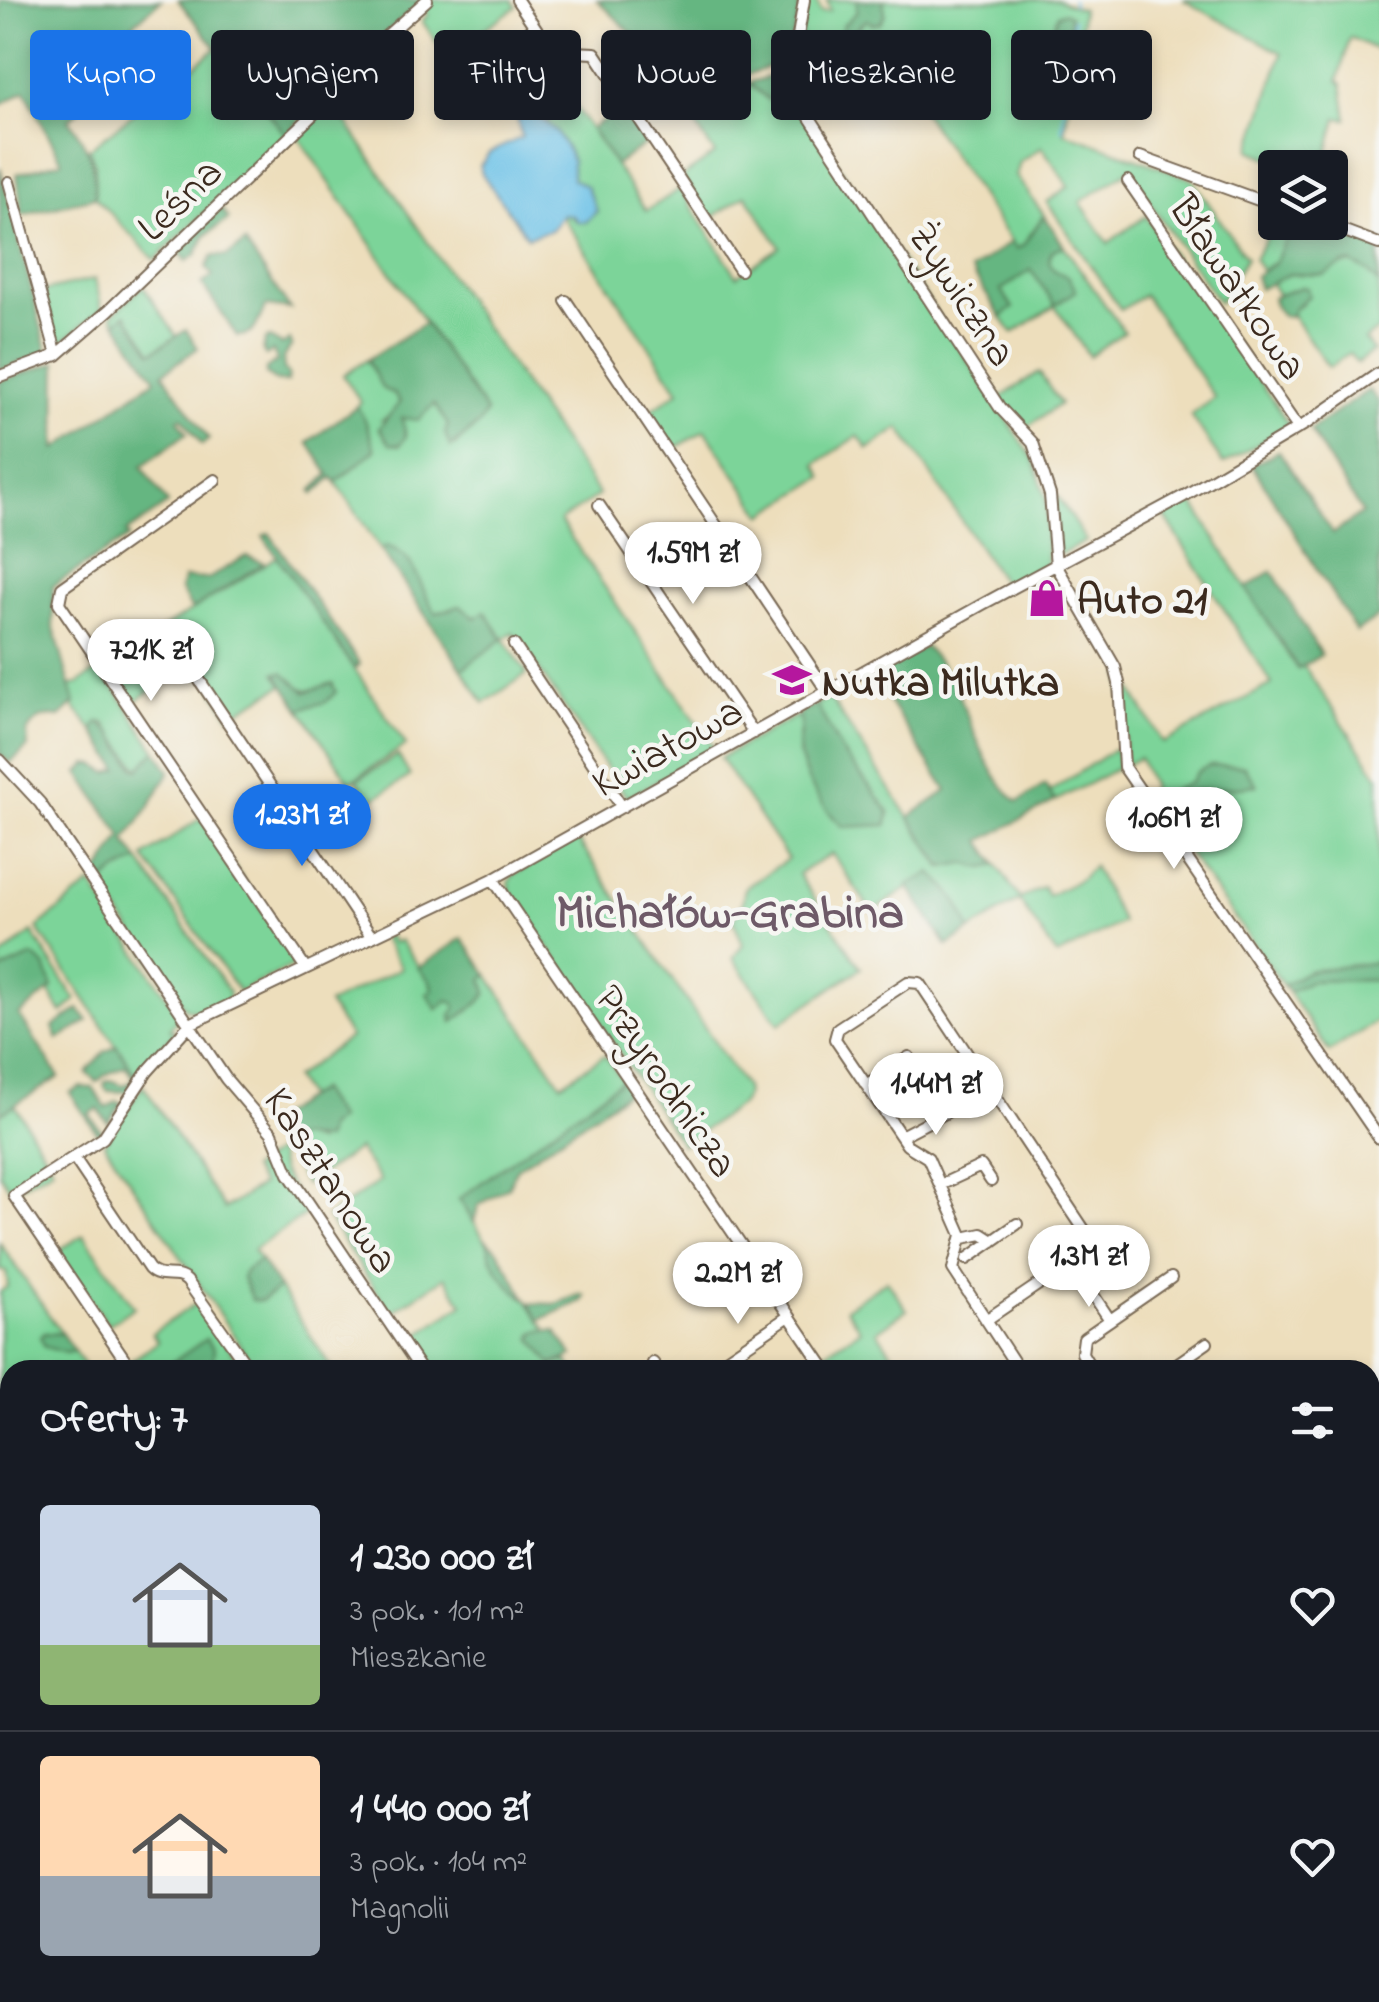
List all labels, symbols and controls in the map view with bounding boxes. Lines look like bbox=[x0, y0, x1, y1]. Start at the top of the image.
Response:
chip: Kupno bbox=[30, 30, 191, 120]
chip: Wynajem bbox=[211, 30, 414, 120]
chip: Filtry bbox=[434, 30, 581, 120]
chip: Nowe bbox=[601, 30, 751, 120]
chip: Mieszkanie bbox=[771, 30, 991, 120]
chip: Dom bbox=[1011, 30, 1152, 120]
street label: Leśna bbox=[124, 145, 238, 258]
map controls bbox=[1258, 150, 1348, 240]
button: layers bbox=[1258, 150, 1348, 240]
street label: Bławatkowa bbox=[1151, 182, 1321, 394]
street label: Żywiczna bbox=[891, 211, 1030, 380]
pin: 1.59M zł bbox=[590, 522, 796, 607]
text: 1.59M zł bbox=[647, 531, 739, 578]
place label: Auto 21 bbox=[1077, 572, 1208, 633]
shop icon: Auto 21 bbox=[1026, 577, 1068, 619]
pin: 721K zł bbox=[59, 619, 243, 704]
text: 721K zł bbox=[109, 628, 193, 675]
place label: Nutka Milutka bbox=[822, 654, 1059, 715]
school or university icon: Nutka Milutka bbox=[771, 659, 813, 701]
street label: Kwiatowa bbox=[582, 682, 755, 815]
pin: 1.23M zł bbox=[199, 784, 405, 869]
pin: 1.06M zł bbox=[1071, 787, 1277, 872]
text: 1.23M zł bbox=[255, 793, 349, 840]
text: 1.06M zł bbox=[1128, 796, 1220, 843]
district label: Michałów-Grabina bbox=[556, 880, 904, 950]
street label: Przyrodnicza bbox=[577, 974, 751, 1191]
pin: 1.44M zł bbox=[833, 1053, 1039, 1138]
text: 1.44M zł bbox=[890, 1062, 982, 1109]
street label: Kasztanowa bbox=[246, 1076, 412, 1287]
pin: 1.3M zł bbox=[997, 1225, 1181, 1310]
text: 1.3M zł bbox=[1050, 1234, 1128, 1281]
pin: 2.2M zł bbox=[646, 1242, 830, 1327]
text: 2.2M zł bbox=[695, 1251, 781, 1298]
text: Oferty: 7 bbox=[40, 1390, 188, 1451]
icon: filters bbox=[1285, 1393, 1340, 1448]
text: 1 230 000 zł bbox=[350, 1528, 533, 1589]
icon: home bbox=[120, 1545, 240, 1665]
icon: heart bbox=[1285, 1578, 1340, 1633]
text: 3 pok. · 101 m² bbox=[350, 1589, 524, 1636]
text: Mieszkanie bbox=[350, 1636, 486, 1683]
text: 1 440 000 zł bbox=[350, 1779, 529, 1840]
icon: home bbox=[120, 1796, 240, 1916]
icon: heart bbox=[1285, 1829, 1340, 1884]
text: 3 pok. · 104 m² bbox=[350, 1840, 527, 1887]
text: Magnolii bbox=[350, 1887, 449, 1934]

